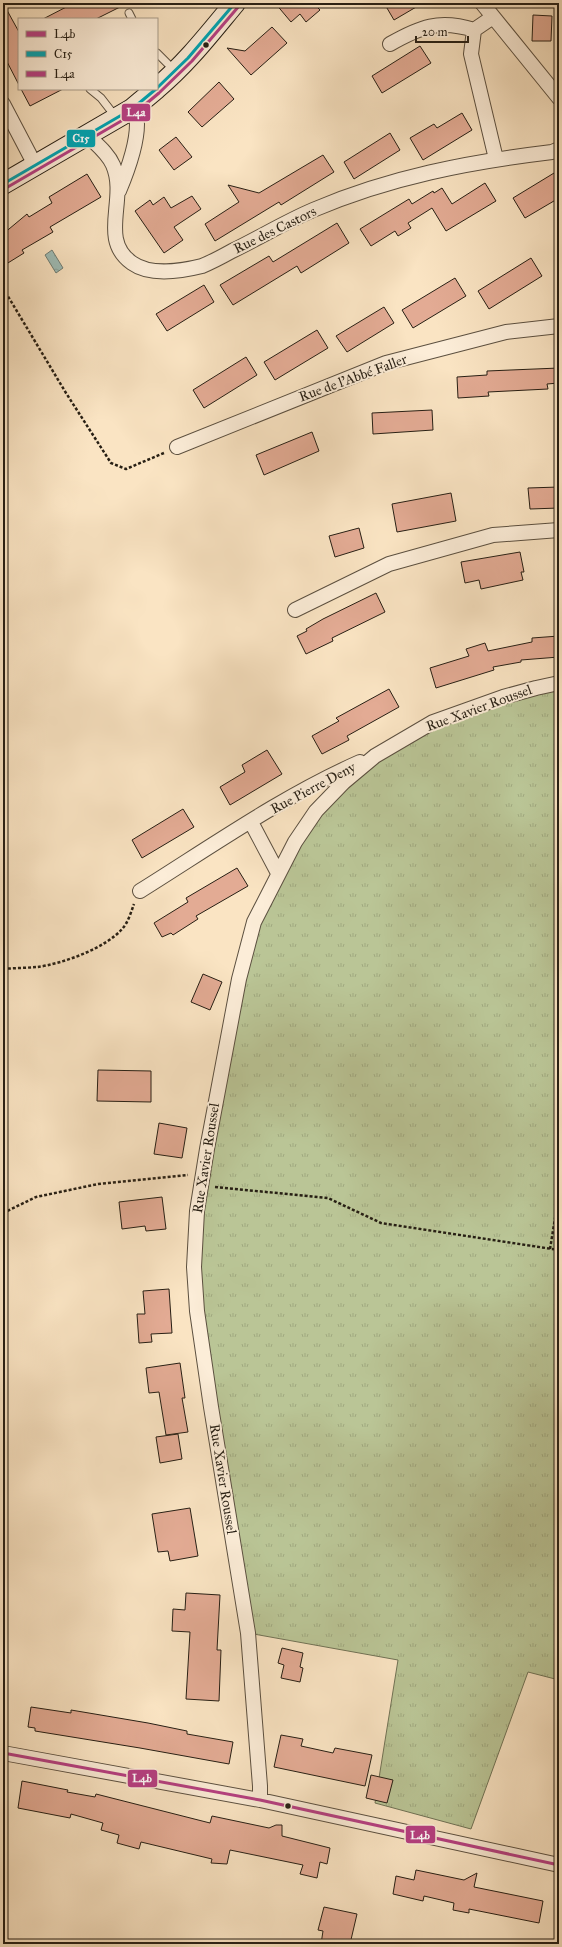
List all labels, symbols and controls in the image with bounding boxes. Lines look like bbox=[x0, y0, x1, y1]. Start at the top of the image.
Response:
legend bbox=[18, 18, 158, 90]
scale bar bbox=[416, 18, 468, 44]
text: 20 m bbox=[422, 25, 448, 39]
text: L4b bbox=[54, 27, 76, 41]
unlabelled marker bbox=[201, 40, 211, 50]
text: C15 bbox=[54, 47, 73, 61]
text: L4a bbox=[54, 67, 76, 81]
line badge: L4a bbox=[121, 103, 151, 122]
text: L4a bbox=[127, 106, 146, 120]
line badge: C15 bbox=[66, 129, 96, 148]
text: C15 bbox=[73, 132, 90, 145]
street label: Rue des Castors bbox=[231, 203, 319, 257]
street label: Rue de l'Abbé Faller bbox=[297, 350, 410, 405]
street label: Rue Xavier Roussel bbox=[424, 681, 534, 735]
street label: Rue Pierre Deny bbox=[268, 758, 359, 817]
street label: Rue Xavier Roussel bbox=[189, 1101, 223, 1214]
street label: Rue Xavier Roussel bbox=[206, 1423, 240, 1536]
line badge: L4b bbox=[127, 1769, 158, 1788]
text: L4b bbox=[132, 1772, 152, 1786]
unlabelled marker bbox=[283, 1801, 293, 1811]
line badge: L4b bbox=[405, 1825, 436, 1844]
text: L4b bbox=[410, 1829, 430, 1843]

